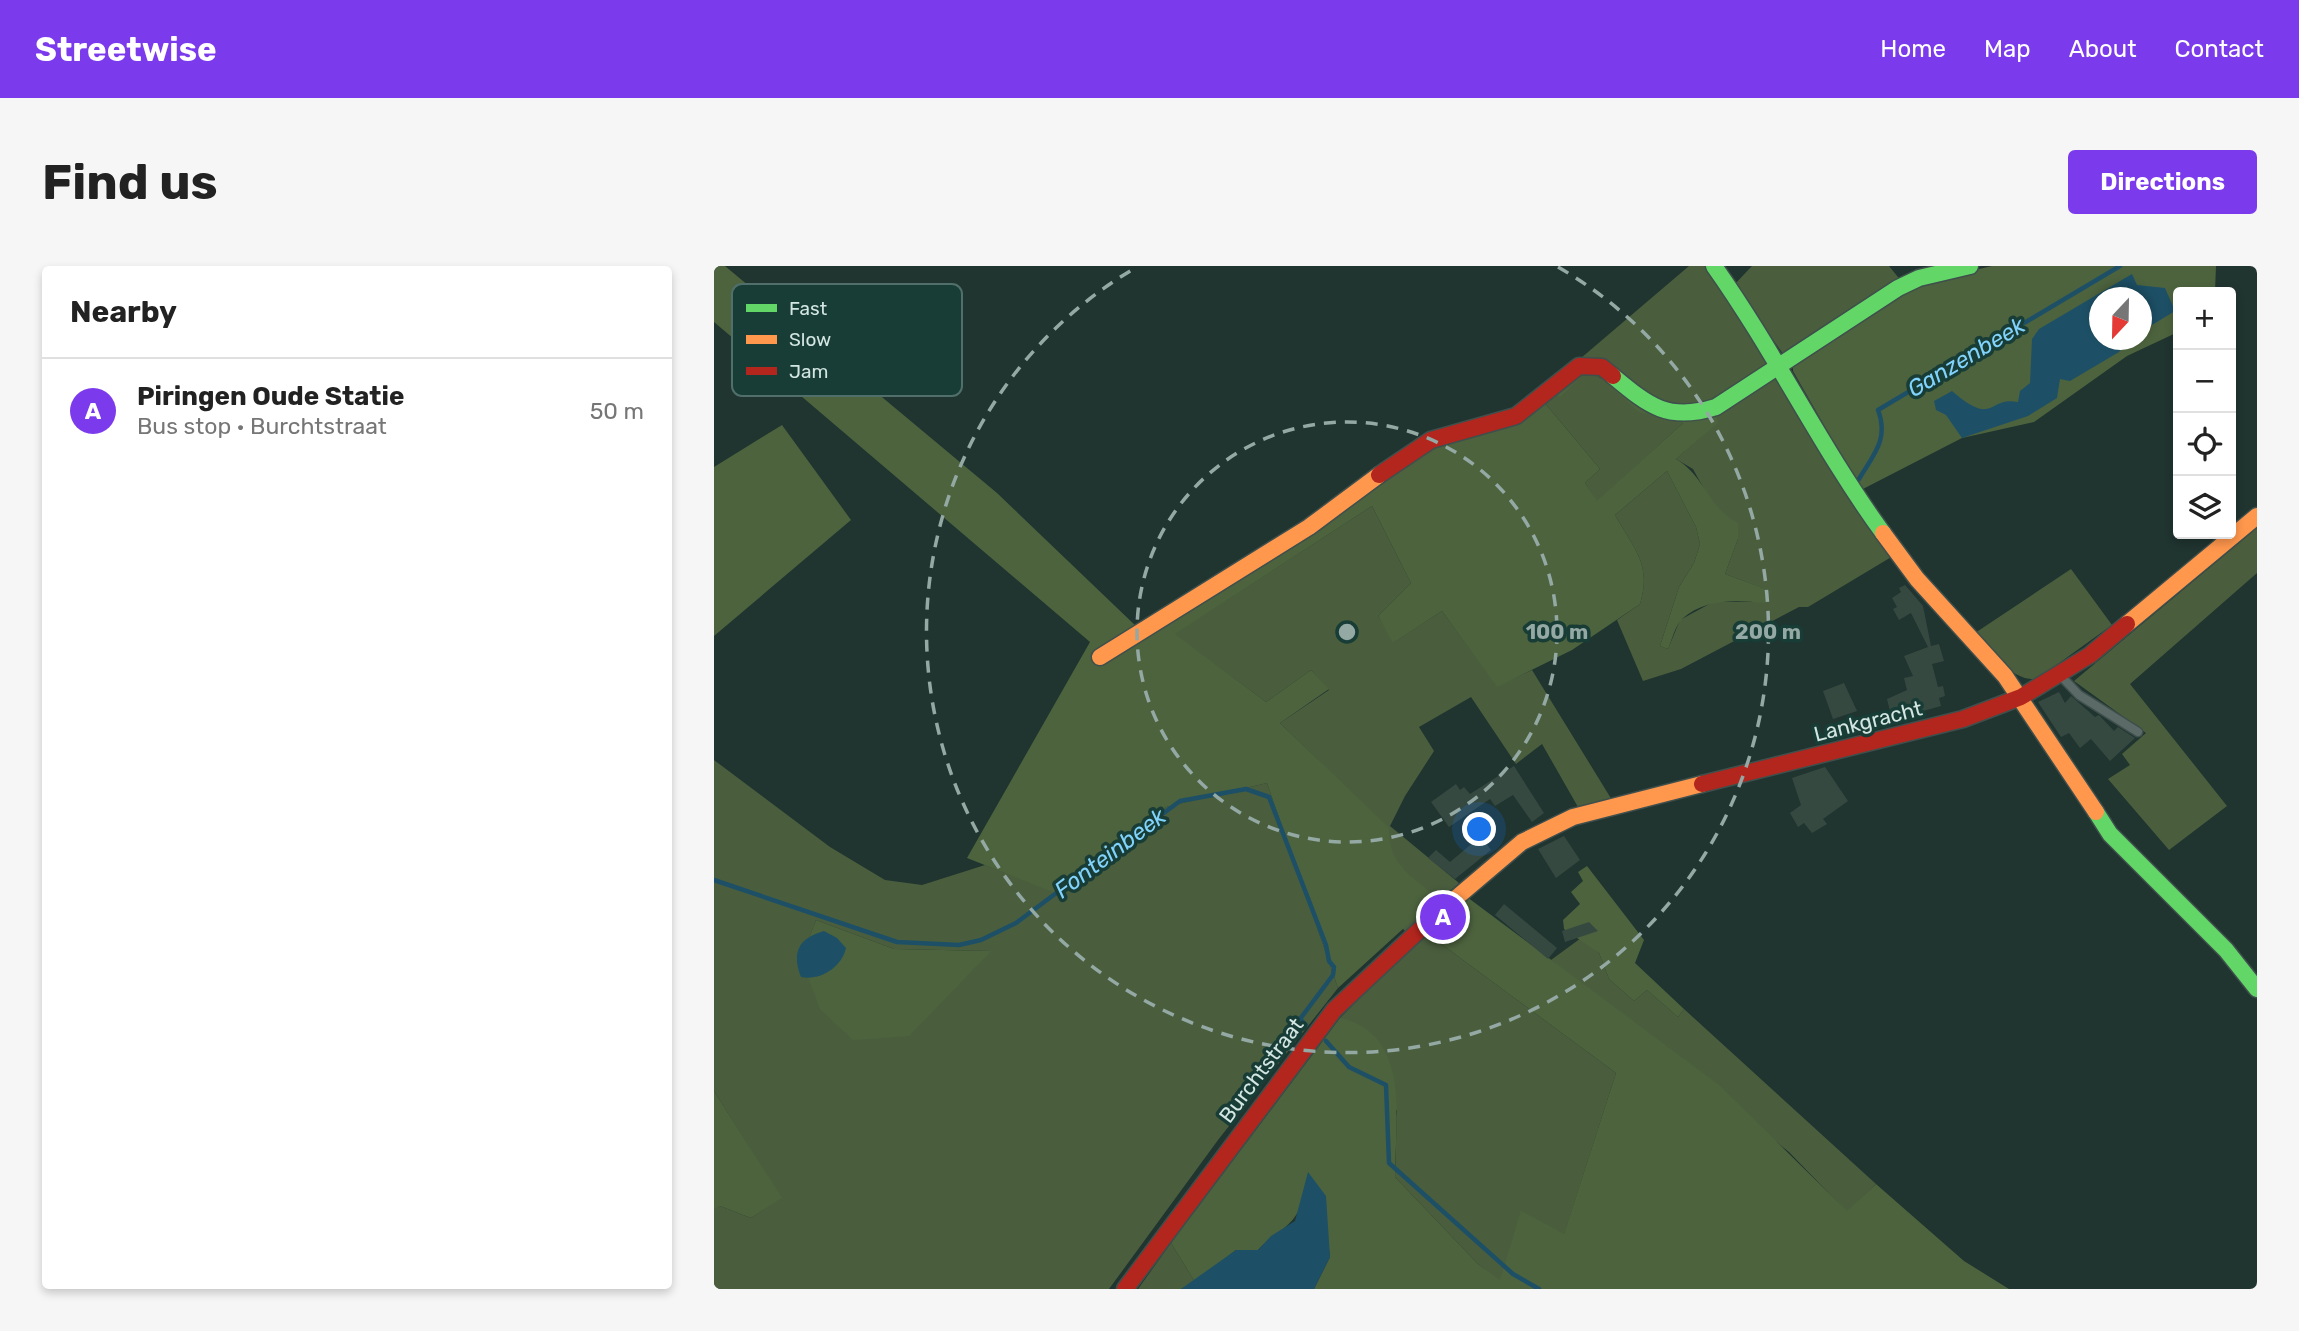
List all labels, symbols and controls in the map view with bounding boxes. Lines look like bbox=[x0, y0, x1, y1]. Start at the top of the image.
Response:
text: Streetwise bbox=[35, 30, 217, 69]
text: Home bbox=[1880, 35, 1946, 63]
text: Map bbox=[1984, 35, 2031, 63]
text: About bbox=[2069, 35, 2137, 63]
text: Contact bbox=[2175, 35, 2264, 63]
button: Directions bbox=[2068, 150, 2257, 214]
text: Find us bbox=[42, 153, 218, 211]
legend bbox=[732, 284, 962, 396]
north arrow bbox=[2089, 287, 2152, 350]
map controls bbox=[2173, 287, 2236, 539]
button: + bbox=[2173, 287, 2236, 350]
text: Nearby bbox=[70, 294, 177, 330]
text: Fast bbox=[789, 297, 828, 320]
water label: Ganzenbeek bbox=[1902, 310, 2031, 403]
text: Slow bbox=[789, 328, 831, 351]
button: − bbox=[2173, 350, 2236, 413]
text: Jam bbox=[789, 360, 828, 383]
text: Piringen Oude Statie bbox=[137, 381, 404, 412]
text: A bbox=[85, 397, 101, 425]
text: 50 m bbox=[590, 397, 644, 425]
text: Bus stop · Burchtstraat bbox=[137, 412, 387, 440]
button: locate bbox=[2173, 413, 2236, 476]
button: layers bbox=[2173, 476, 2236, 539]
text: 100 m bbox=[1526, 619, 1588, 644]
text: 200 m bbox=[1735, 619, 1801, 644]
centre of rings bbox=[1335, 620, 1359, 644]
street label: Lankgracht bbox=[1811, 695, 1925, 747]
water label: Fonteinbeek bbox=[1049, 801, 1172, 904]
your location bbox=[1462, 812, 1496, 846]
pin: A bbox=[1420, 891, 1466, 943]
street label: Burchtstraat bbox=[1213, 1013, 1309, 1127]

